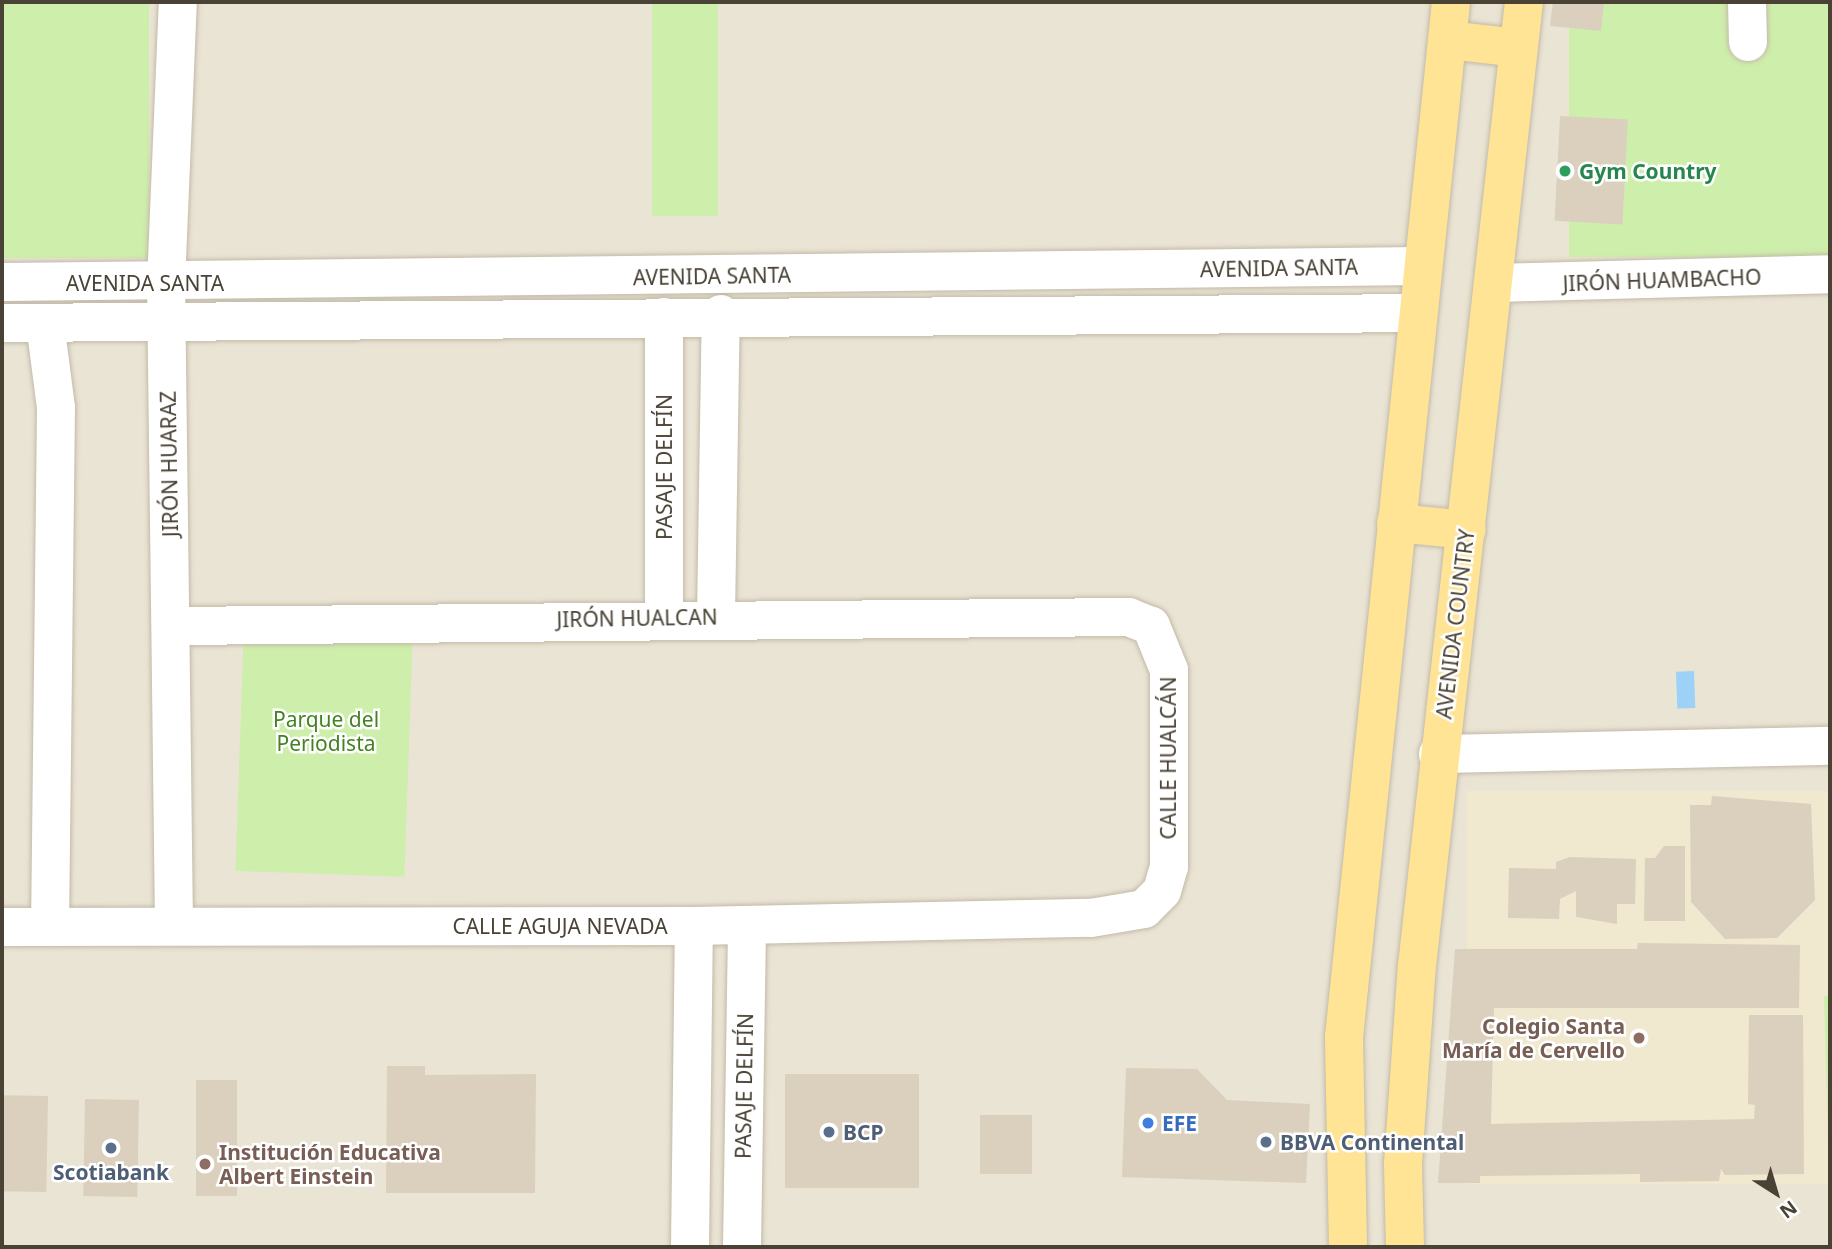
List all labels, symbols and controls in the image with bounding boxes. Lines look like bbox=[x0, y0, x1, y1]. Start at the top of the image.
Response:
place label: Gym Country bbox=[1579, 158, 1717, 184]
marker: Gym Country bbox=[1557, 163, 1573, 179]
street label: AVENIDA SANTA bbox=[1200, 254, 1358, 282]
street label: AVENIDA SANTA bbox=[633, 262, 791, 290]
street label: JIRÓN HUAMBACHO bbox=[1562, 264, 1762, 296]
street label: AVENIDA SANTA bbox=[66, 270, 224, 296]
street label: JIRÓN HUARAZ bbox=[155, 391, 183, 537]
street label: PASAJE DELFÍN bbox=[651, 394, 677, 540]
street label: AVENIDA COUNTRY bbox=[1431, 528, 1479, 720]
street label: JIRÓN HUALCAN bbox=[556, 604, 718, 632]
street label: CALLE HUALCÁN bbox=[1155, 676, 1181, 840]
park label: Parque del Periodista bbox=[273, 706, 379, 756]
street label: CALLE AGUJA NEVADA bbox=[452, 913, 668, 939]
street label: PASAJE DELFÍN bbox=[730, 1013, 758, 1159]
place label: Colegio Santa María de Cervello bbox=[1442, 1013, 1625, 1063]
marker: Colegio Santa María de Cervello bbox=[1631, 1030, 1647, 1046]
place label: EFE bbox=[1162, 1110, 1197, 1136]
marker: EFE bbox=[1140, 1115, 1156, 1131]
place label: BCP bbox=[843, 1119, 883, 1145]
marker: BCP bbox=[821, 1124, 837, 1140]
place label: BBVA Continental bbox=[1280, 1129, 1464, 1155]
marker: BBVA Continental bbox=[1258, 1134, 1274, 1150]
place label: Institución Educativa Albert Einstein bbox=[219, 1139, 441, 1189]
marker: Scotiabank bbox=[103, 1140, 119, 1156]
marker: Institución Educativa Albert Einstein bbox=[197, 1156, 213, 1172]
north arrow bbox=[1741, 1158, 1811, 1228]
place label: Scotiabank bbox=[53, 1159, 169, 1185]
text: N bbox=[1775, 1195, 1803, 1225]

